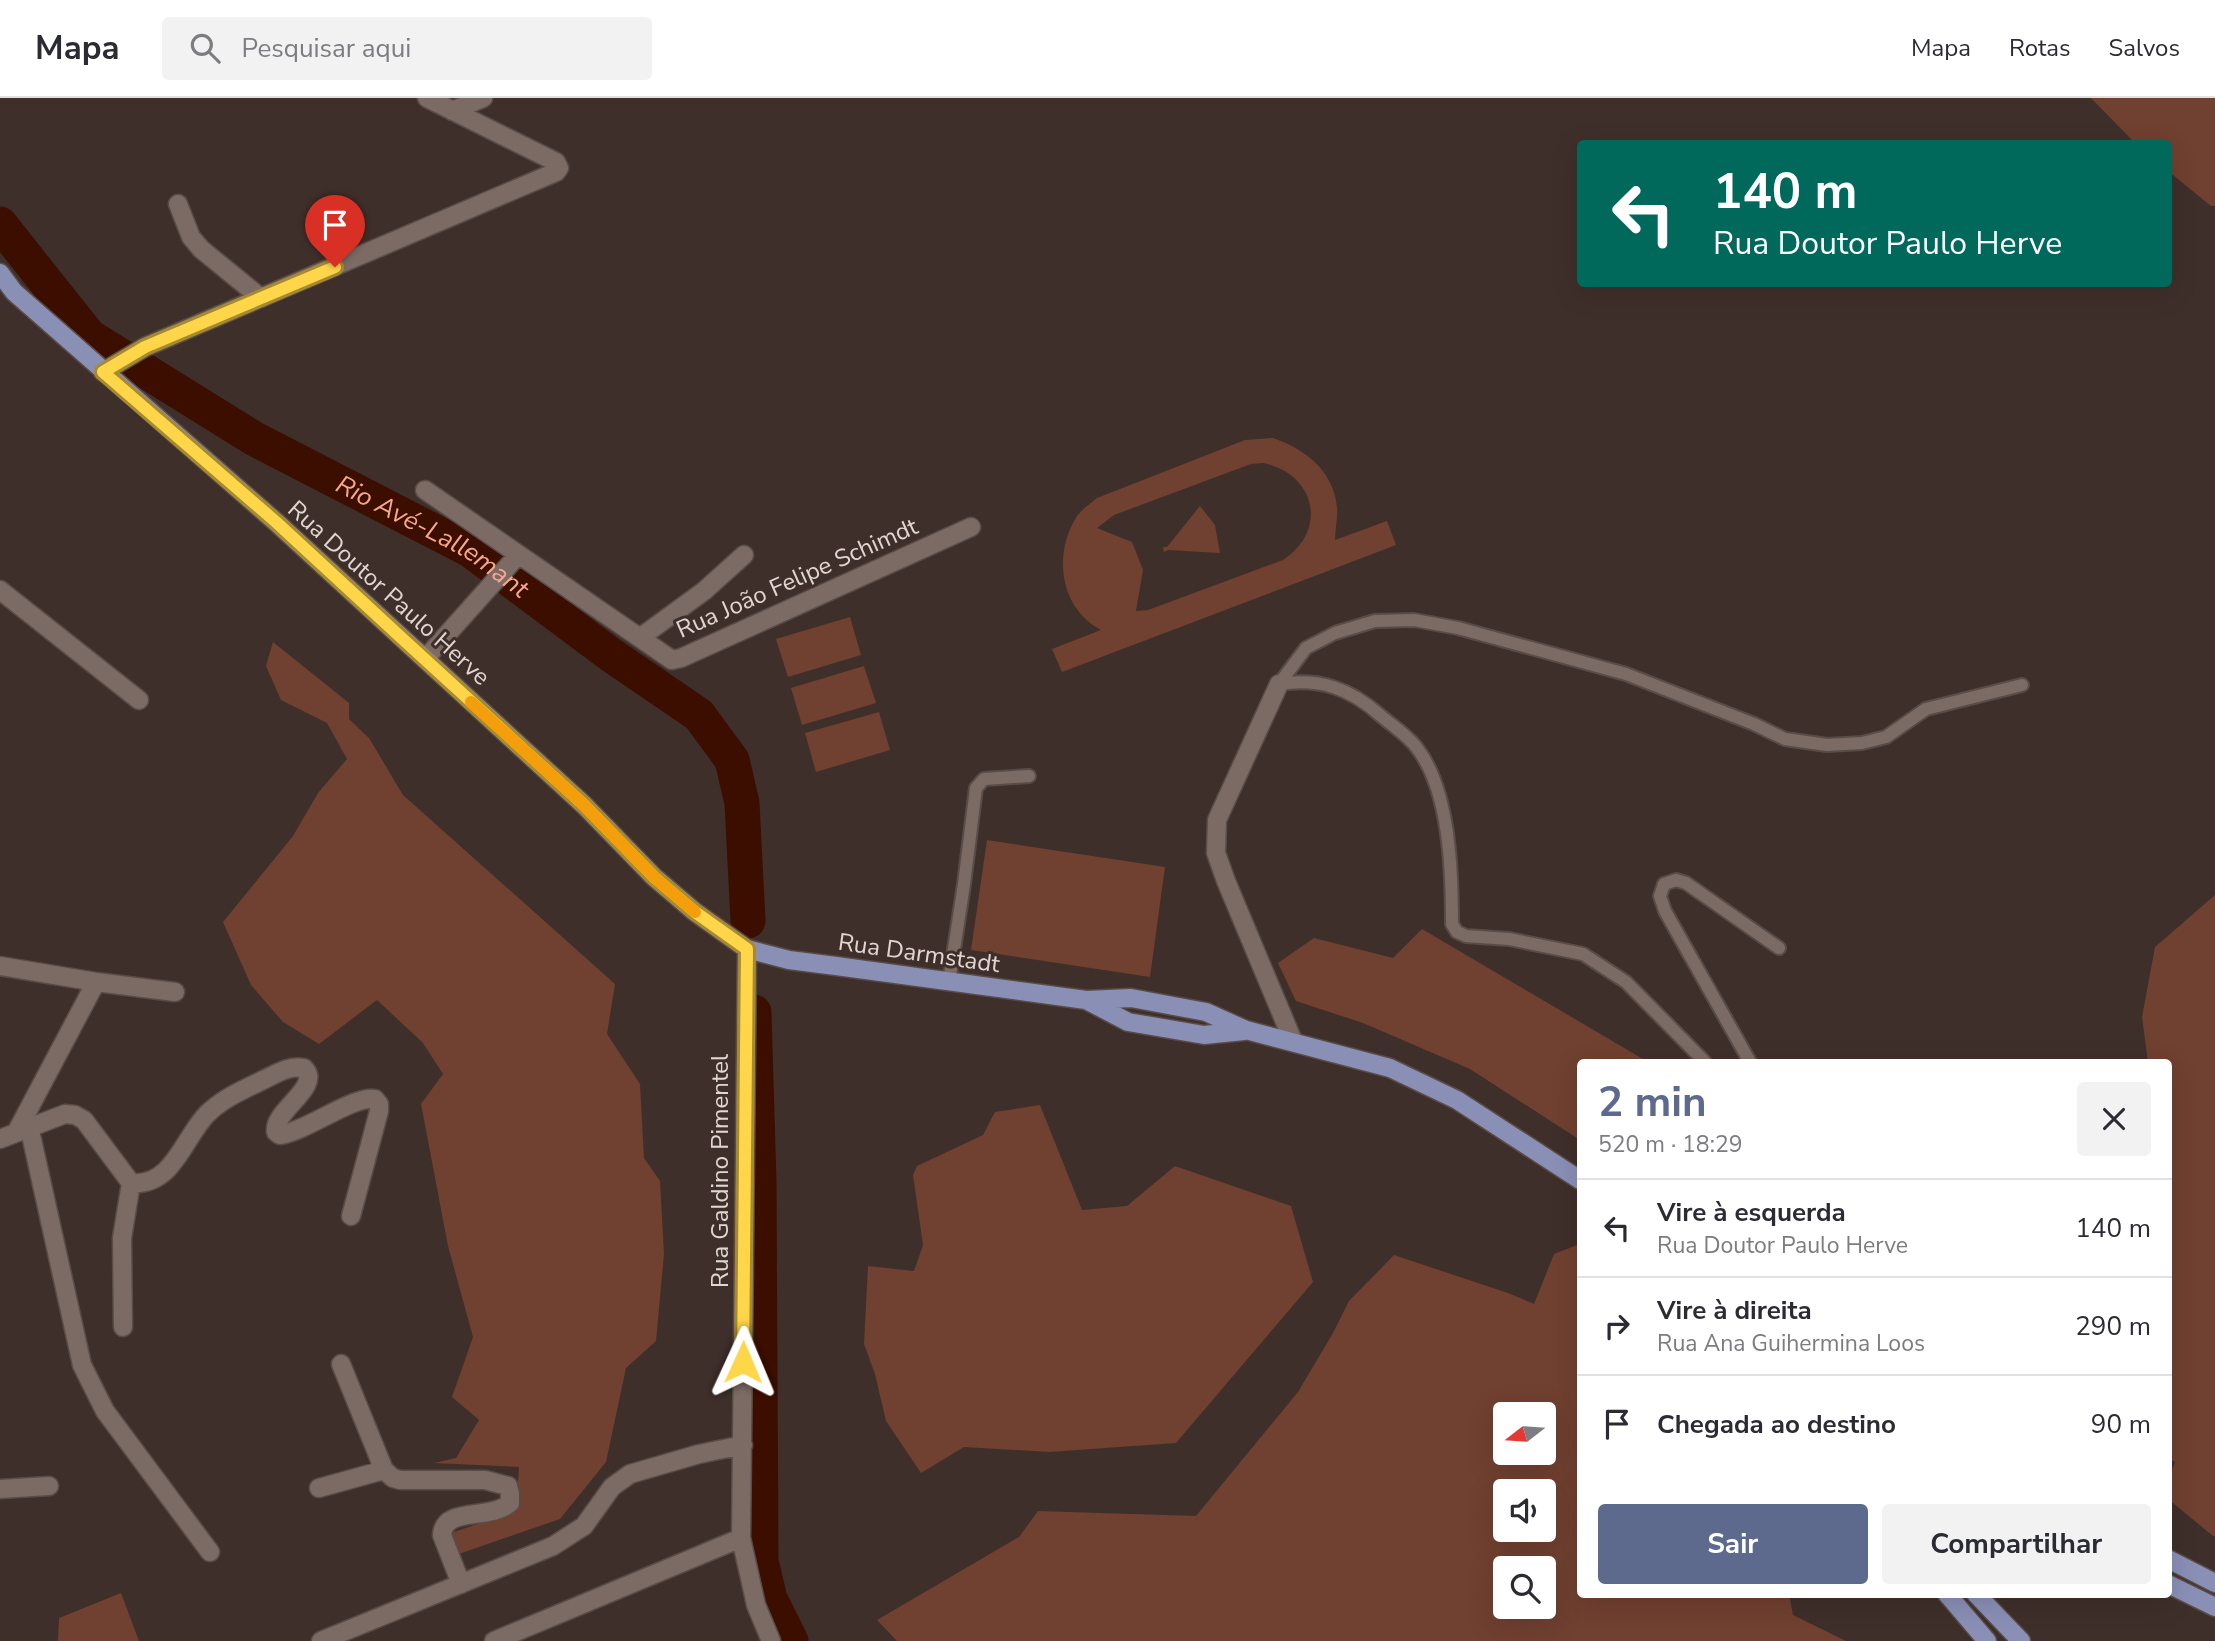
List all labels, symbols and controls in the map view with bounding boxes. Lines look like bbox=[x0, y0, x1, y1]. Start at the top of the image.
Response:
search box bbox=[162, 17, 652, 80]
text: Mapa bbox=[35, 26, 120, 71]
icon: search bbox=[186, 29, 224, 67]
text: Pesquisar aqui bbox=[242, 31, 411, 66]
text: Mapa bbox=[1911, 32, 1971, 64]
text: Rotas bbox=[2009, 32, 2071, 64]
text: Salvos bbox=[2109, 32, 2180, 64]
text: 140 m bbox=[1713, 158, 1857, 225]
icon: left bbox=[1598, 168, 1689, 259]
pin bbox=[305, 195, 365, 267]
icon: arrive bbox=[316, 206, 354, 244]
text: Rua Doutor Paulo Herve bbox=[1713, 222, 2062, 265]
water label: Rio Avé‐Lallemant bbox=[330, 467, 537, 607]
street label: Rua Doutor Paulo Herve bbox=[281, 493, 497, 693]
street label: Rua João Felipe Schimdt bbox=[671, 510, 923, 646]
street label: Rua Darmstadt bbox=[836, 926, 1003, 980]
street label: Rua Galdino Pimentel bbox=[704, 1054, 736, 1288]
text: 2 min bbox=[1598, 1074, 1707, 1131]
button: close bbox=[2077, 1082, 2151, 1156]
text: 520 m · 18:29 bbox=[1598, 1129, 1743, 1160]
text: Vire à esquerda bbox=[1657, 1195, 1846, 1230]
icon: left bbox=[1598, 1209, 1636, 1247]
text: 140 m bbox=[2075, 1211, 2151, 1246]
text: Rua Doutor Paulo Herve bbox=[1657, 1230, 1908, 1261]
text: Vire à direita bbox=[1657, 1293, 1812, 1328]
icon: right bbox=[1598, 1307, 1636, 1345]
text: 290 m bbox=[2075, 1309, 2151, 1344]
position arrow bbox=[706, 1325, 780, 1399]
text: Rua Ana Guihermina Loos bbox=[1657, 1328, 1925, 1359]
north arrow bbox=[1493, 1402, 1556, 1465]
map controls bbox=[1493, 1402, 1556, 1619]
icon: arrive bbox=[1598, 1405, 1636, 1443]
text: Chegada ao destino bbox=[1657, 1407, 1896, 1442]
text: 90 m bbox=[2091, 1407, 2151, 1442]
button: sound bbox=[1493, 1479, 1556, 1542]
button: Sair bbox=[1598, 1504, 1868, 1584]
button: Compartilhar bbox=[1882, 1504, 2151, 1584]
button: search bbox=[1493, 1556, 1556, 1619]

